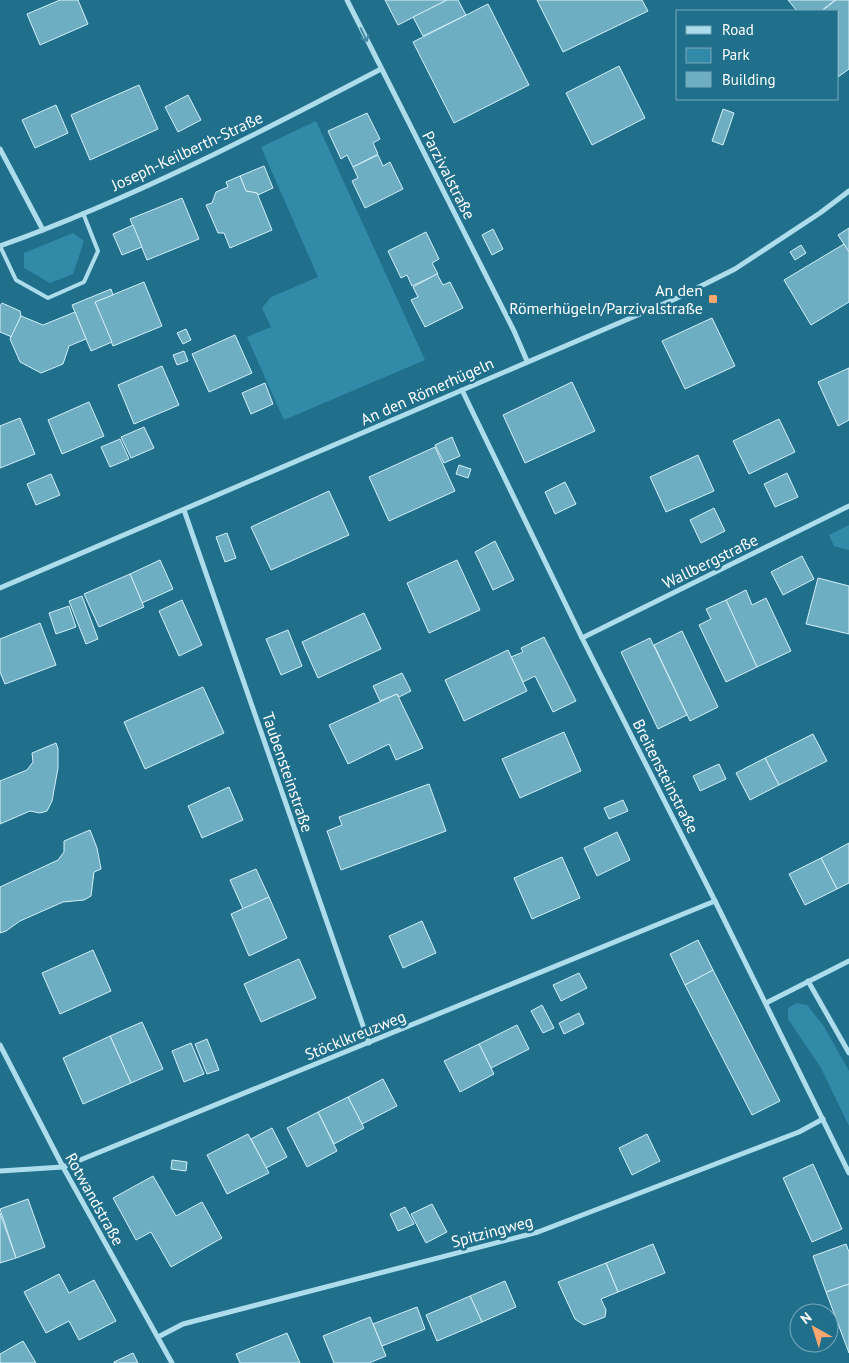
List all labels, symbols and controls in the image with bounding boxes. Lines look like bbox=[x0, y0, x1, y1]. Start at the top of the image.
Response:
legend bbox=[676, 10, 839, 100]
text: Road bbox=[722, 20, 754, 39]
one-way arrow bbox=[359, 27, 369, 42]
text: Park bbox=[722, 45, 750, 64]
text: Building bbox=[722, 70, 776, 89]
street label: Joseph-Keilberth-Straße bbox=[107, 107, 266, 195]
street label: Parzivalstraße bbox=[418, 127, 480, 223]
place label: An den Römerhügeln/Parzivalstraße bbox=[509, 280, 703, 318]
marker: An den Römerhügeln/Parzivalstraße bbox=[707, 293, 719, 305]
street label: An den Römerhügeln bbox=[357, 353, 497, 429]
street label: Wallbergstraße bbox=[659, 529, 761, 593]
street label: Taubensteinstraße bbox=[258, 709, 318, 835]
street label: Breitensteinstraße bbox=[629, 715, 703, 837]
street label: Stöcklkreuzweg bbox=[302, 1006, 408, 1064]
street label: Rotwandstraße bbox=[61, 1149, 129, 1249]
street label: Spitzingweg bbox=[449, 1210, 535, 1252]
north arrow bbox=[789, 1303, 839, 1353]
text: N bbox=[797, 1308, 815, 1328]

